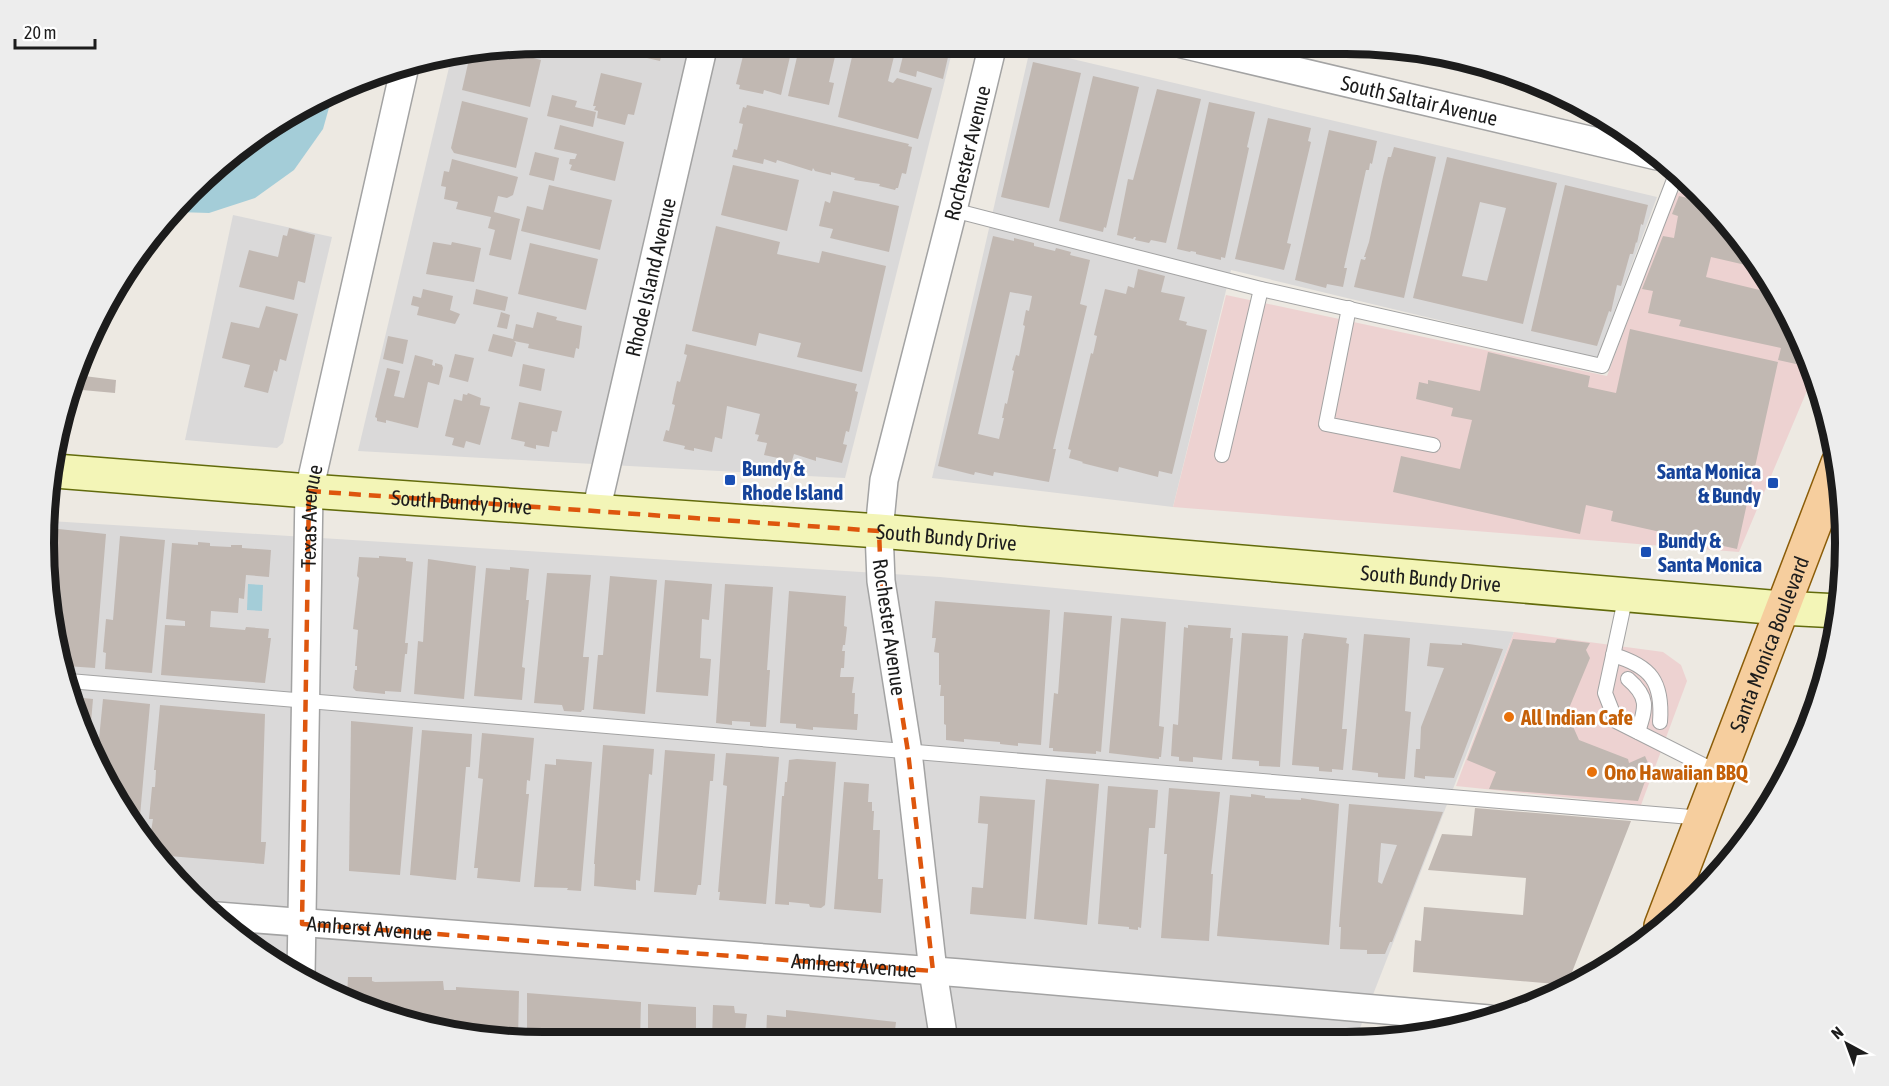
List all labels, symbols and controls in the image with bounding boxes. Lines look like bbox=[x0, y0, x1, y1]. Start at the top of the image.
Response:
scale bar bbox=[15, 12, 94, 50]
text: 20 m bbox=[24, 22, 56, 43]
street label: South Saltair Avenue bbox=[1339, 70, 1500, 130]
street label: Rochester Avenue bbox=[939, 83, 995, 223]
street label: Rhode Island Avenue bbox=[620, 195, 680, 359]
place label: Bundy & Rhode Island bbox=[742, 456, 843, 504]
place label: Santa Monica & Bundy bbox=[1657, 459, 1761, 507]
street label: Texas Avenue bbox=[296, 462, 327, 568]
marker: Bundy & Rhode Island bbox=[723, 473, 737, 487]
marker: Santa Monica & Bundy bbox=[1766, 476, 1780, 490]
street label: South Bundy Drive bbox=[391, 485, 533, 519]
street label: South Bundy Drive bbox=[875, 519, 1018, 555]
place label: Bundy & Santa Monica bbox=[1658, 528, 1762, 576]
marker: Bundy & Santa Monica bbox=[1639, 545, 1653, 559]
street label: Santa Monica Boulevard bbox=[1724, 553, 1813, 735]
street label: Rochester Avenue bbox=[869, 557, 911, 697]
street label: South Bundy Drive bbox=[1360, 560, 1502, 596]
place label: All Indian Cafe bbox=[1520, 705, 1633, 729]
marker: All Indian Cafe bbox=[1502, 710, 1516, 724]
place label: Ono Hawaiian BBQ bbox=[1604, 760, 1749, 784]
marker: Ono Hawaiian BBQ bbox=[1585, 765, 1599, 779]
street label: Amherst Avenue bbox=[306, 911, 433, 944]
street label: Amherst Avenue bbox=[790, 948, 918, 982]
north arrow bbox=[1817, 1014, 1877, 1074]
text: N bbox=[1828, 1023, 1847, 1043]

